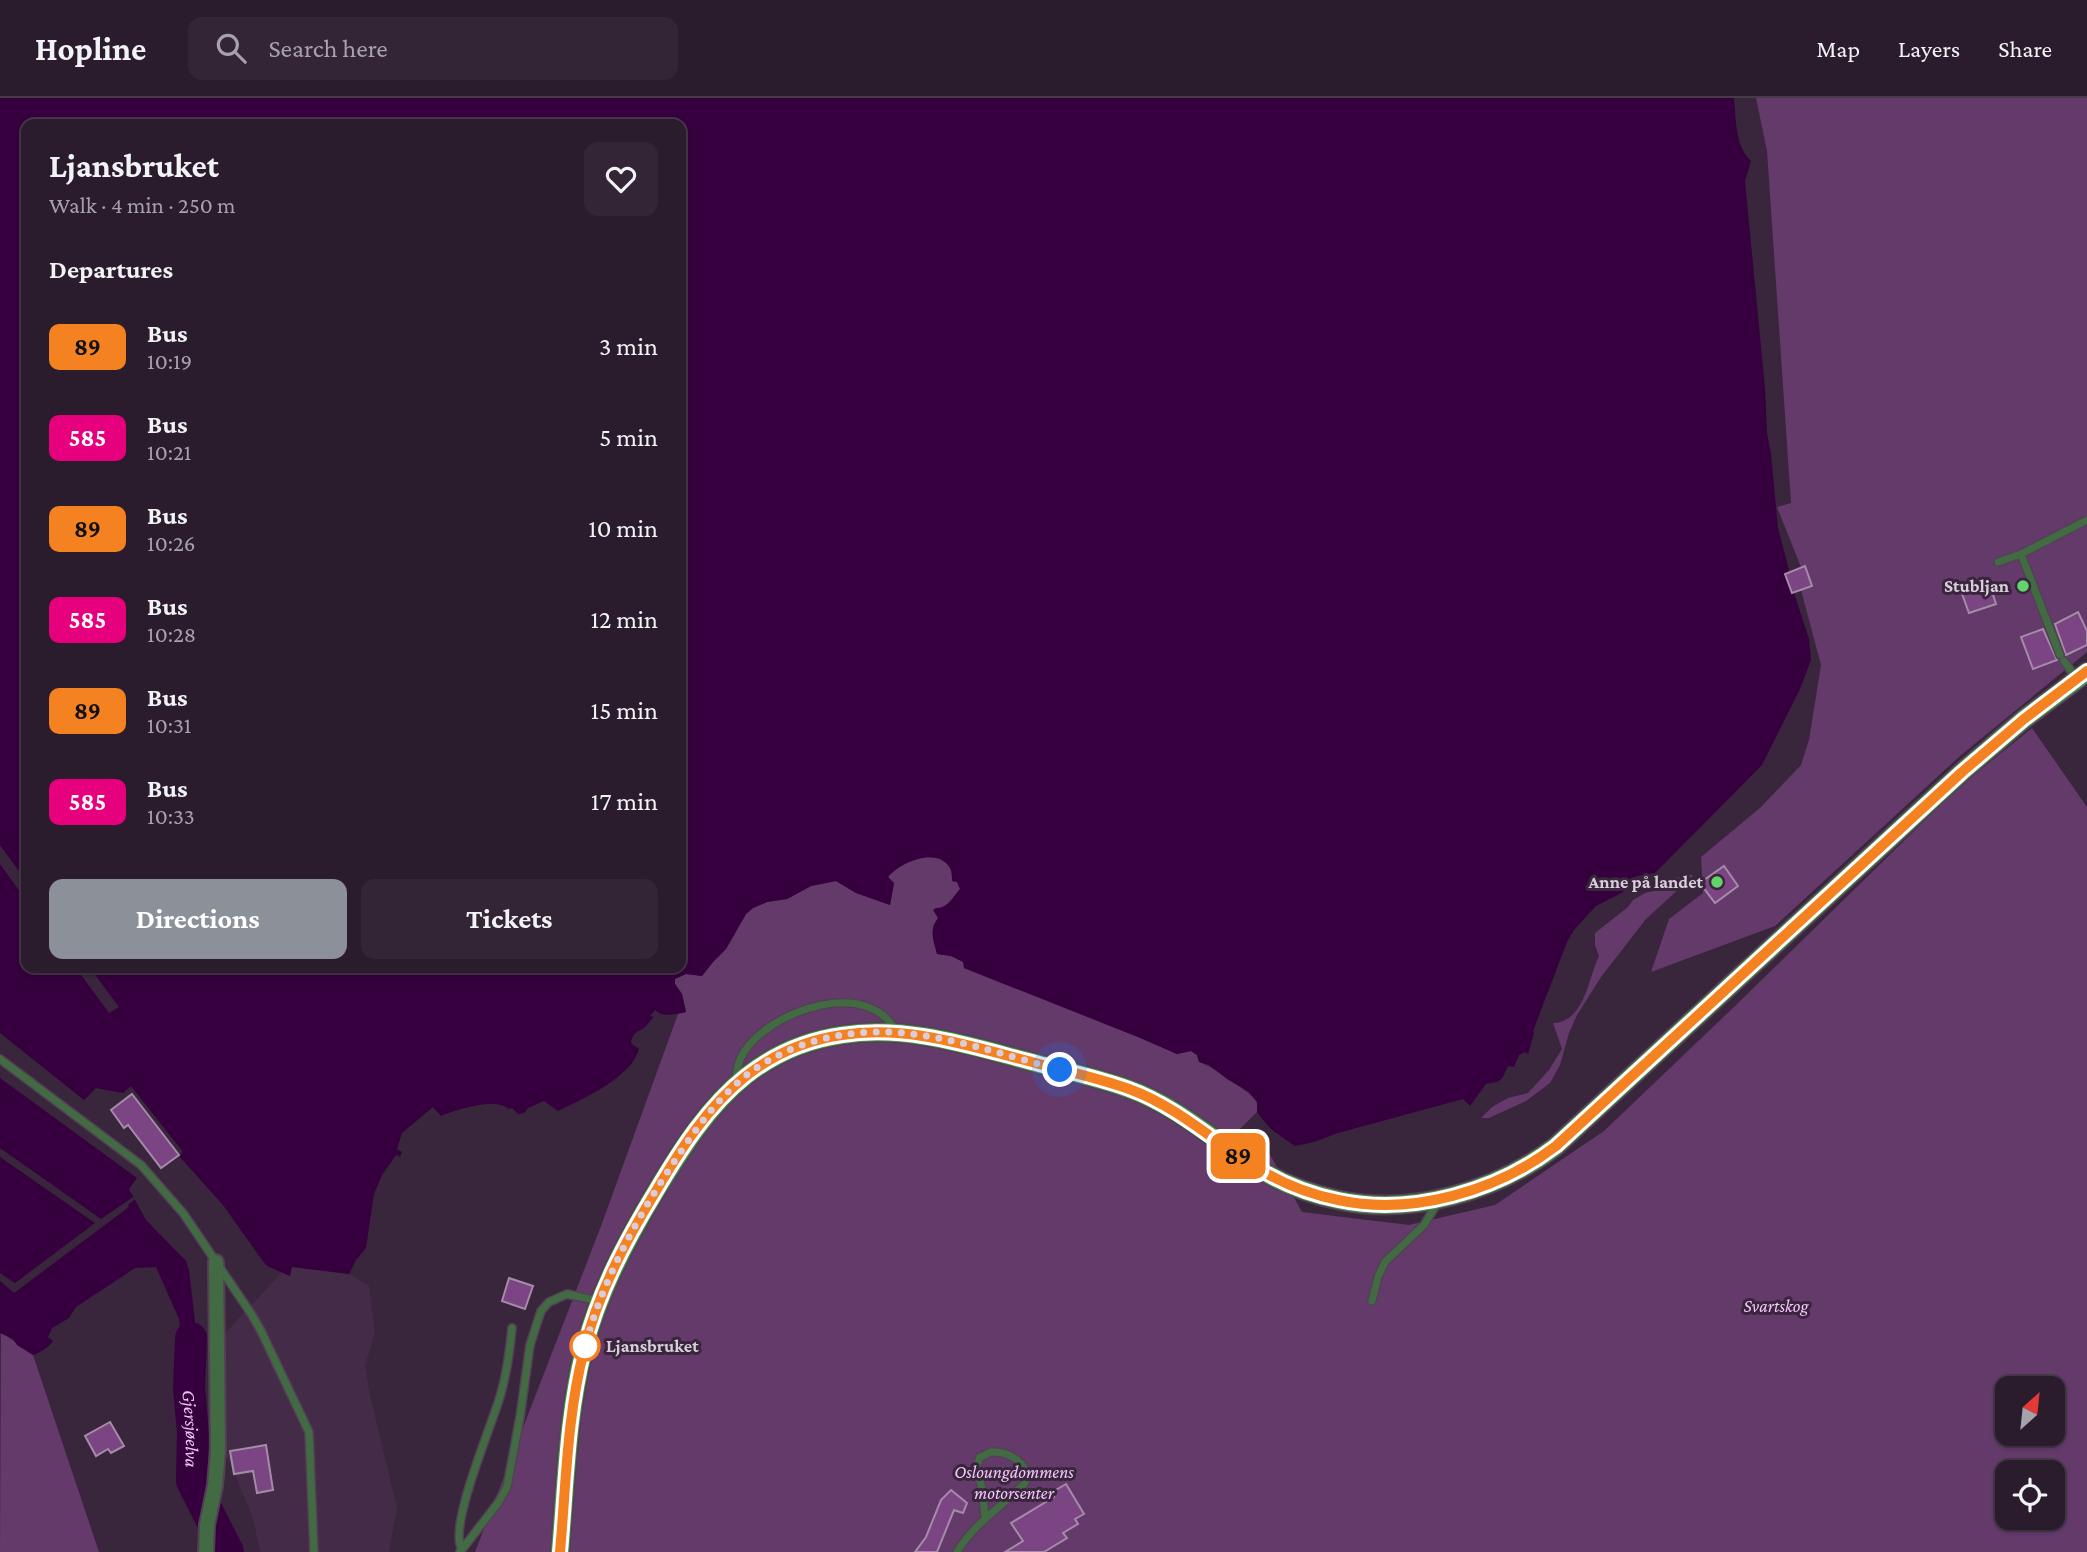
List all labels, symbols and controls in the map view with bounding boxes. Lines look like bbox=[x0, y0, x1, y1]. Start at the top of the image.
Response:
search box bbox=[188, 17, 678, 80]
icon: search bbox=[212, 29, 250, 67]
text: Hopline bbox=[35, 30, 146, 67]
text: Search here bbox=[268, 34, 388, 63]
text: Map bbox=[1816, 35, 1860, 62]
text: Layers bbox=[1898, 35, 1960, 62]
text: Share bbox=[1998, 35, 2052, 62]
button: heart bbox=[584, 142, 658, 216]
text: Ljansbruket bbox=[49, 147, 219, 184]
text: Walk · 4 min · 250 m bbox=[49, 192, 236, 218]
text: Departures bbox=[49, 255, 173, 284]
text: Bus bbox=[147, 319, 188, 348]
text: 3 min bbox=[599, 332, 658, 361]
text: 89 bbox=[74, 333, 101, 360]
text: 10:19 bbox=[147, 348, 192, 374]
text: Bus bbox=[147, 410, 188, 439]
text: 5 min bbox=[599, 423, 658, 452]
text: 585 bbox=[69, 424, 106, 451]
text: 10:21 bbox=[147, 439, 192, 465]
text: Bus bbox=[147, 501, 188, 530]
text: 10 min bbox=[588, 514, 658, 543]
text: 89 bbox=[74, 515, 101, 542]
text: 10:26 bbox=[147, 530, 196, 556]
place label: Stubljan bbox=[1944, 576, 2010, 597]
marker: Stubljan bbox=[2015, 578, 2031, 594]
text: Bus bbox=[147, 592, 188, 621]
text: 12 min bbox=[590, 605, 658, 634]
text: 585 bbox=[69, 606, 106, 633]
text: 10:28 bbox=[147, 621, 196, 647]
text: Bus bbox=[147, 683, 188, 712]
text: 15 min bbox=[591, 696, 658, 725]
text: 89 bbox=[74, 697, 101, 724]
text: 10:31 bbox=[147, 712, 191, 738]
text: Bus bbox=[147, 774, 188, 803]
text: 17 min bbox=[591, 787, 658, 816]
text: 585 bbox=[69, 788, 106, 815]
text: 10:33 bbox=[147, 803, 195, 829]
place label: Anne på landet bbox=[1588, 872, 1704, 892]
marker: Anne på landet bbox=[1709, 874, 1725, 890]
button: Directions bbox=[49, 879, 347, 959]
button: Tickets bbox=[361, 879, 658, 959]
your location bbox=[1042, 1052, 1077, 1087]
line badge: 89 bbox=[1206, 1133, 1270, 1179]
text: 89 bbox=[1225, 1142, 1251, 1169]
park label: Svartskog bbox=[1744, 1296, 1809, 1316]
marker: Ljansbruket bbox=[570, 1331, 600, 1361]
place label: Ljansbruket bbox=[606, 1336, 699, 1357]
north arrow bbox=[1995, 1376, 2065, 1446]
map controls bbox=[1995, 1376, 2065, 1530]
water label: Gjersjøelva bbox=[178, 1389, 203, 1468]
button: locate bbox=[1995, 1460, 2065, 1530]
park label: Osloungdommens motorsenter bbox=[954, 1462, 1074, 1503]

